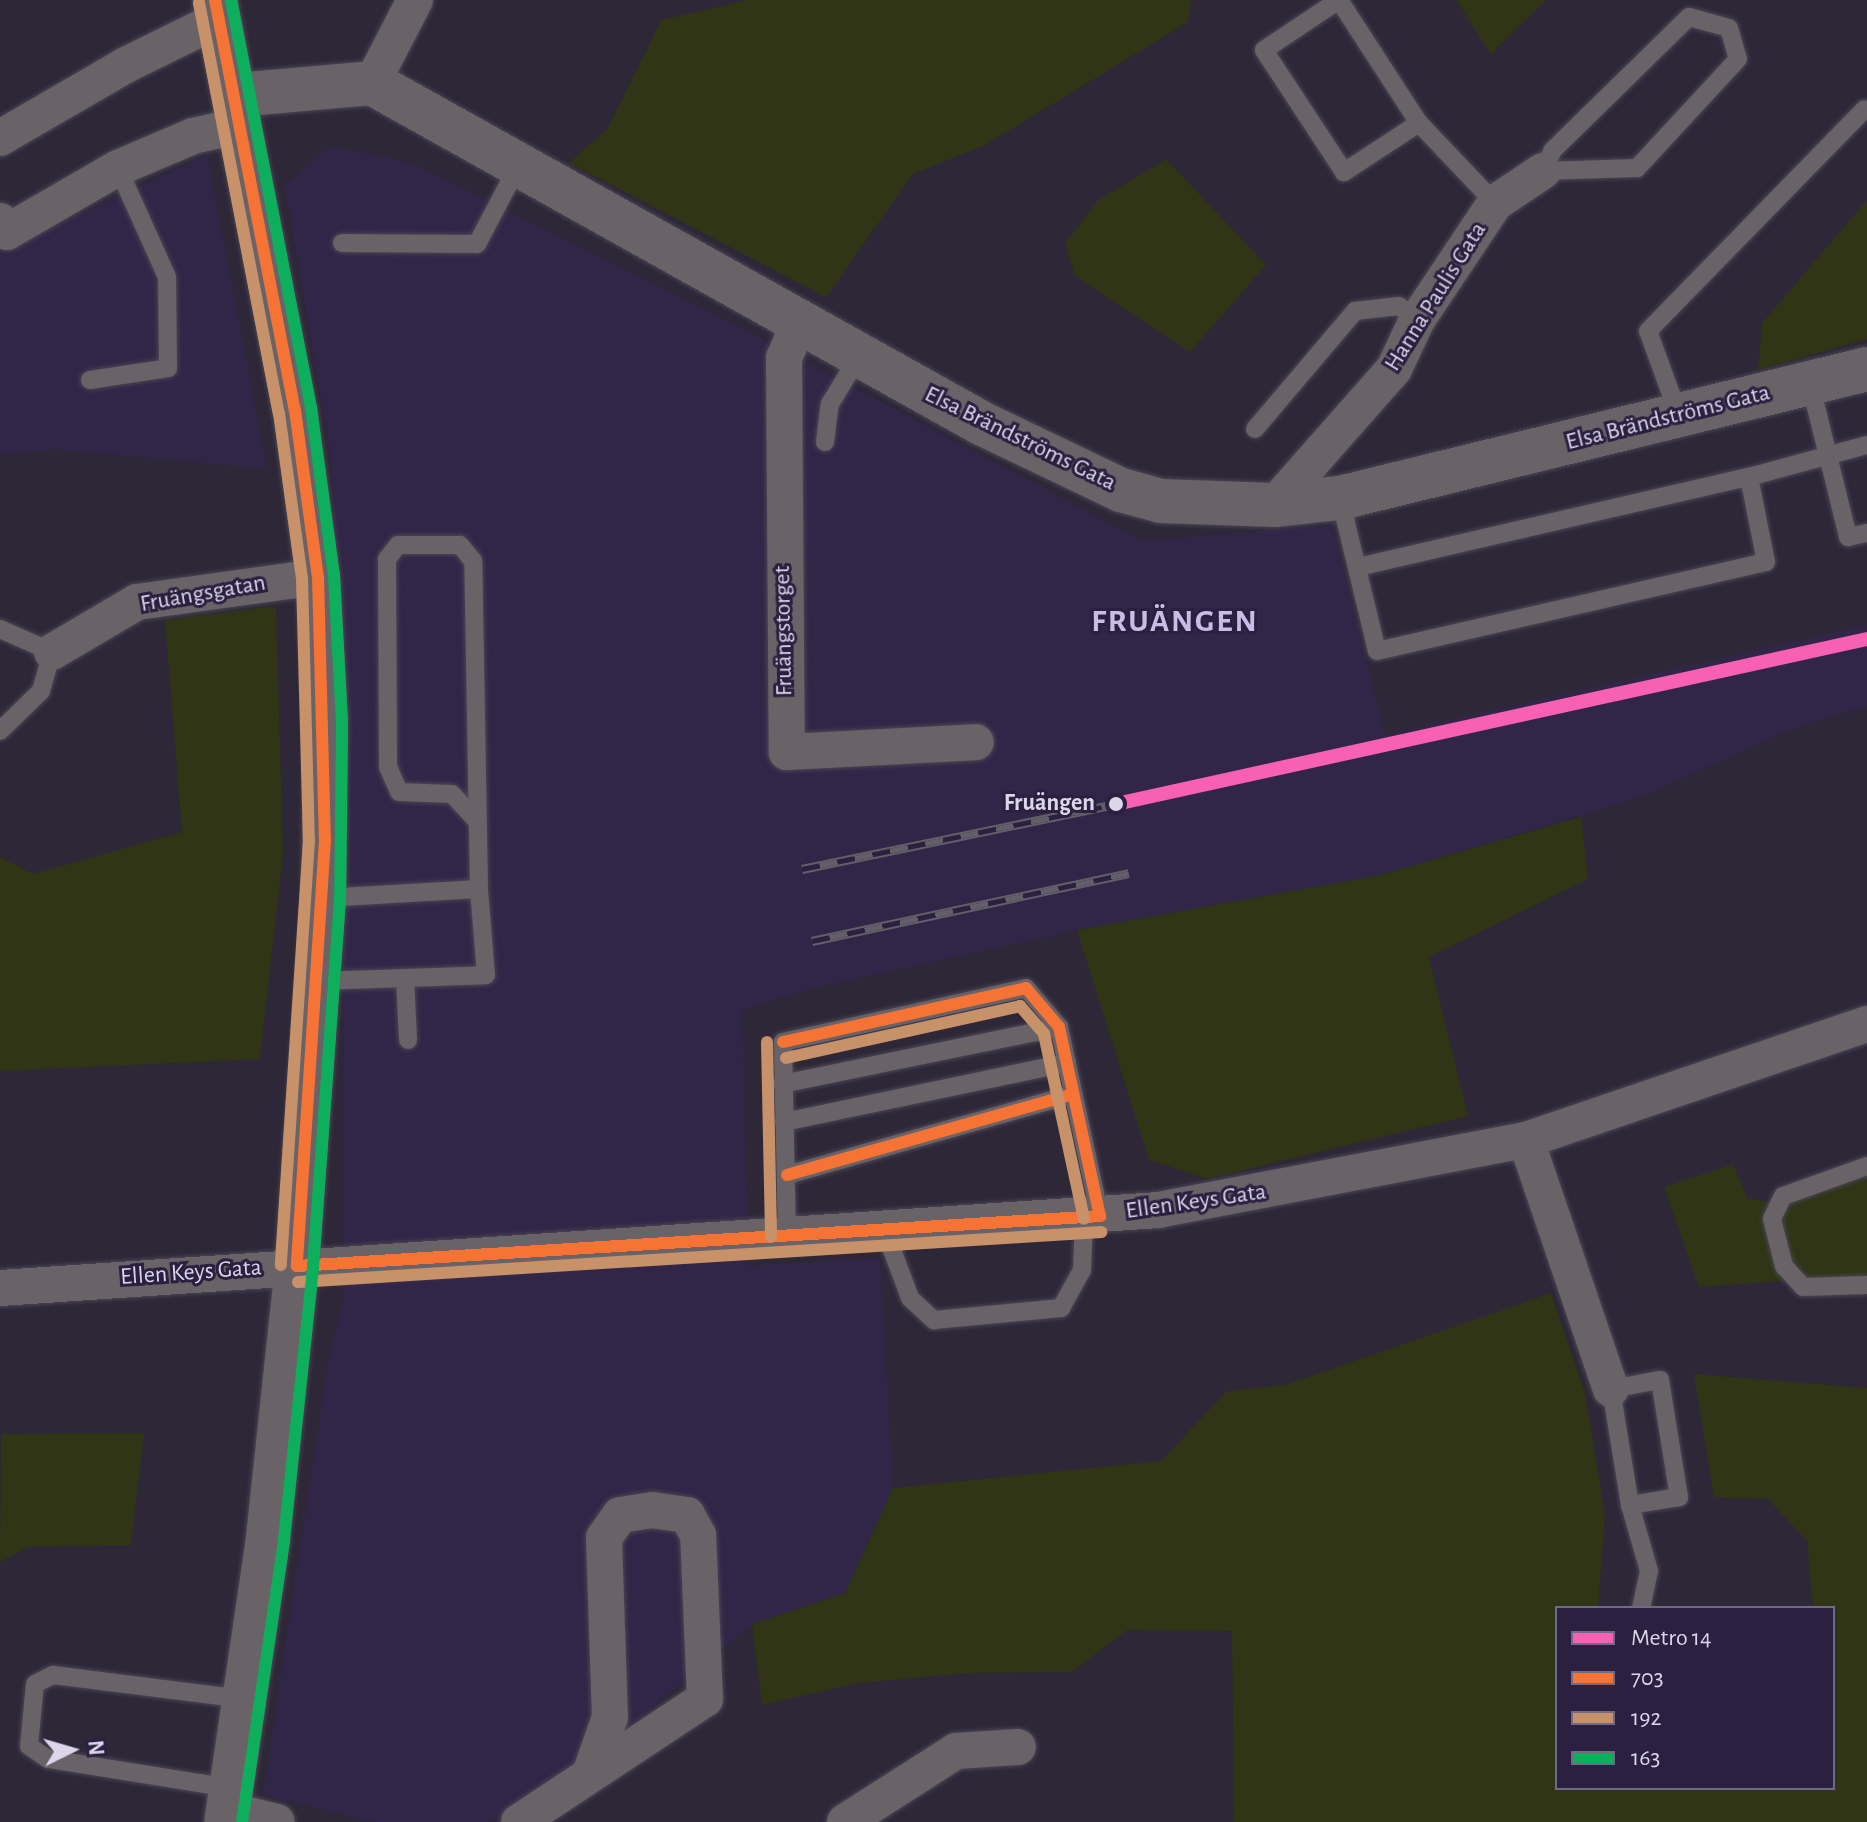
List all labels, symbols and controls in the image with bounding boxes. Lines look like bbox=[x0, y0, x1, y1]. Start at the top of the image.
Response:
street label: Hanna Paulis Gata bbox=[1379, 217, 1493, 377]
street label: Elsa Brändströms Gata bbox=[1563, 379, 1773, 457]
street label: Elsa Brändströms Gata bbox=[920, 380, 1120, 498]
street label: Fruängstorget bbox=[768, 566, 800, 696]
street label: Fruängsgatan bbox=[138, 569, 268, 619]
district label: FRUÄNGEN bbox=[1091, 602, 1259, 640]
place label: Fruängen bbox=[1004, 790, 1095, 818]
marker: Fruängen bbox=[1102, 790, 1130, 818]
street label: Ellen Keys Gata bbox=[1124, 1178, 1268, 1226]
street label: Ellen Keys Gata bbox=[119, 1254, 263, 1292]
legend bbox=[1555, 1606, 1835, 1790]
text: Metro 14 bbox=[1631, 1626, 1711, 1650]
text: 703 bbox=[1631, 1666, 1664, 1690]
text: 192 bbox=[1631, 1706, 1661, 1730]
north arrow bbox=[32, 1710, 112, 1790]
text: N bbox=[84, 1739, 108, 1756]
text: 163 bbox=[1631, 1746, 1660, 1770]

